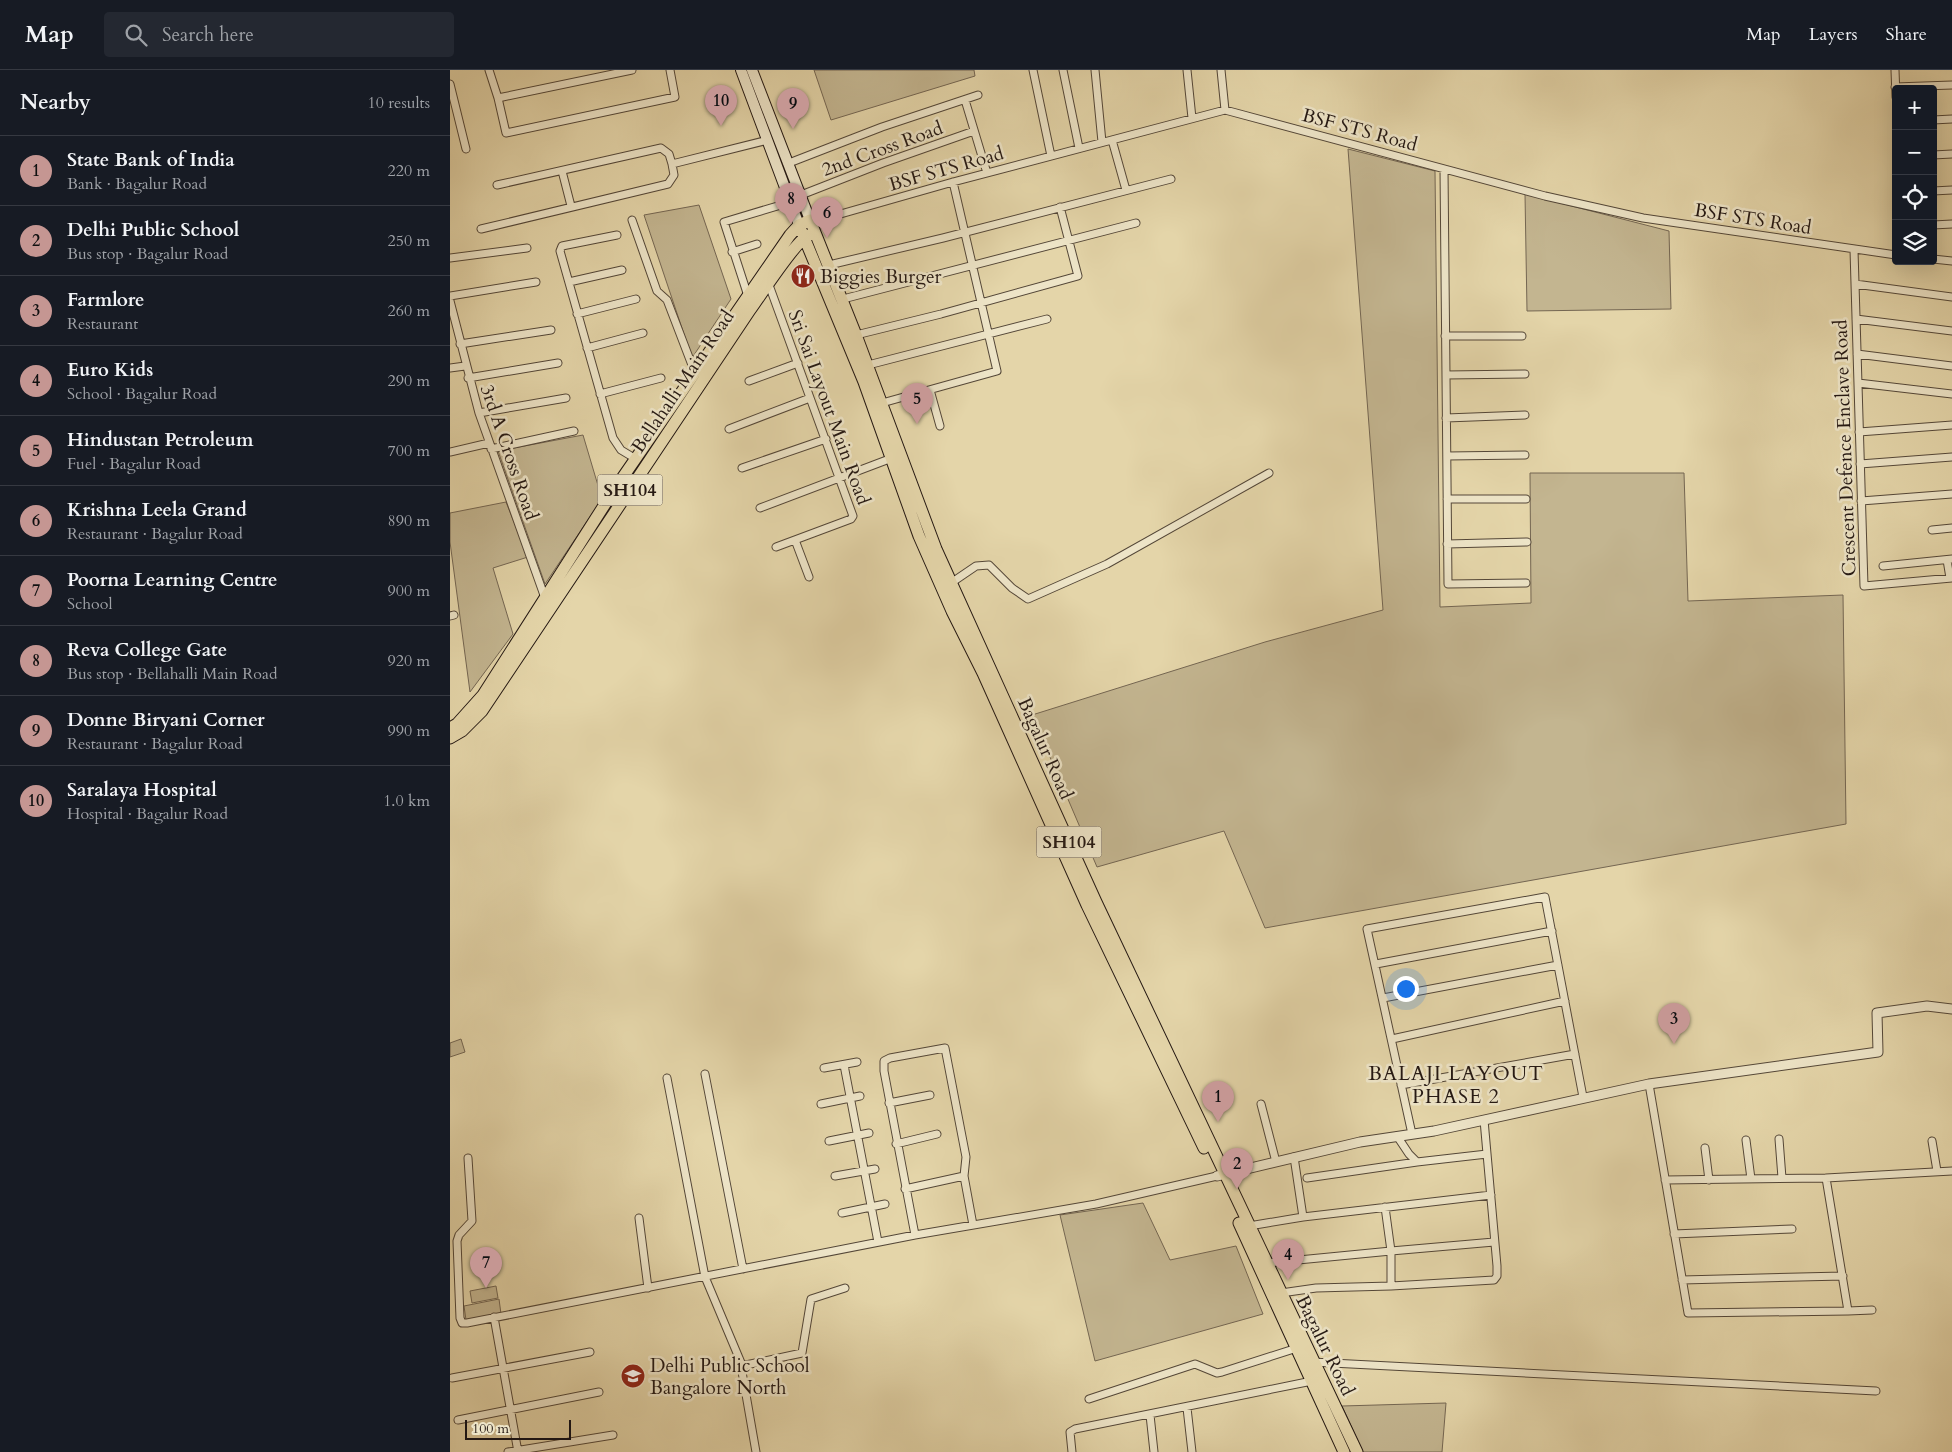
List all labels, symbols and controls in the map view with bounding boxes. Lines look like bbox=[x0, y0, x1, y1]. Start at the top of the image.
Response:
search box bbox=[104, 12, 454, 57]
text: Map bbox=[25, 18, 74, 51]
icon: search bbox=[122, 21, 150, 49]
text: Search here bbox=[162, 22, 254, 48]
text: Map bbox=[1746, 22, 1781, 47]
text: Layers bbox=[1809, 22, 1858, 47]
text: Share bbox=[1886, 22, 1927, 47]
pin: 10 bbox=[705, 85, 737, 126]
map controls bbox=[1892, 85, 1937, 265]
button: + bbox=[1892, 85, 1937, 130]
text: Nearby bbox=[20, 88, 91, 117]
pin: 9 bbox=[777, 88, 809, 129]
text: 10 results bbox=[368, 92, 430, 114]
street label: BSF STS Road bbox=[1299, 102, 1420, 158]
street label: 2nd Cross Road bbox=[818, 115, 946, 183]
button: − bbox=[1892, 130, 1937, 175]
street label: BSF STS Road bbox=[886, 140, 1007, 198]
text: State Bank of India bbox=[67, 147, 235, 173]
text: 1 bbox=[32, 160, 40, 182]
text: 220 m bbox=[388, 160, 430, 182]
text: Bank · Bagalur Road bbox=[67, 173, 207, 195]
button: locate bbox=[1892, 175, 1937, 220]
pin: 8 bbox=[775, 183, 807, 224]
pin: 6 bbox=[811, 197, 843, 238]
street label: BSF STS Road bbox=[1692, 197, 1813, 241]
text: Delhi Public School bbox=[67, 217, 239, 243]
button: layers bbox=[1892, 220, 1937, 265]
text: 2 bbox=[32, 230, 40, 252]
text: 250 m bbox=[388, 230, 430, 252]
text: Bus stop · Bagalur Road bbox=[67, 243, 228, 265]
restaurant icon: Biggies Burger bbox=[790, 263, 816, 289]
place label: Biggies Burger bbox=[820, 264, 942, 290]
text: Farmlore bbox=[67, 287, 144, 313]
text: 3 bbox=[32, 300, 40, 322]
text: 260 m bbox=[388, 300, 430, 322]
street label: Bellahalli Main Road bbox=[625, 305, 740, 458]
street label: Sri Sai Layout Main Road bbox=[782, 306, 876, 508]
text: Restaurant bbox=[67, 313, 138, 335]
street label: Crescent Defence Enclave Road bbox=[1828, 319, 1862, 577]
text: Euro Kids bbox=[67, 357, 153, 383]
text: 4 bbox=[32, 370, 40, 392]
text: 290 m bbox=[388, 370, 430, 392]
street label: 3rd A Cross Road bbox=[474, 381, 544, 524]
text: School · Bagalur Road bbox=[67, 383, 217, 405]
pin: 5 bbox=[901, 383, 933, 424]
text: Hindustan Petroleum bbox=[67, 427, 253, 453]
text: 5 bbox=[32, 440, 40, 462]
text: 700 m bbox=[388, 440, 430, 462]
text: Fuel · Bagalur Road bbox=[67, 453, 201, 475]
road number: SH104 bbox=[598, 474, 662, 506]
text: Krishna Leela Grand bbox=[67, 497, 247, 523]
text: 6 bbox=[32, 510, 40, 532]
text: 890 m bbox=[388, 510, 430, 532]
text: Restaurant · Bagalur Road bbox=[67, 523, 243, 545]
text: Poorna Learning Centre bbox=[67, 567, 277, 593]
text: 7 bbox=[32, 580, 40, 602]
text: 900 m bbox=[388, 580, 430, 602]
text: School bbox=[67, 593, 112, 615]
text: Reva College Gate bbox=[67, 637, 227, 663]
text: 8 bbox=[32, 650, 40, 672]
text: 920 m bbox=[388, 650, 430, 672]
text: Bus stop · Bellahalli Main Road bbox=[67, 663, 277, 685]
street label: Bagalur Road bbox=[1011, 693, 1079, 804]
text: Donne Biryani Corner bbox=[67, 707, 265, 733]
text: 9 bbox=[32, 720, 40, 742]
text: 990 m bbox=[388, 720, 430, 742]
text: Restaurant · Bagalur Road bbox=[67, 733, 243, 755]
text: Saralaya Hospital bbox=[67, 777, 217, 803]
text: 10 bbox=[28, 790, 44, 812]
text: 1.0 km bbox=[383, 790, 430, 812]
text: Hospital · Bagalur Road bbox=[67, 803, 228, 825]
road number: SH104 bbox=[1036, 826, 1102, 858]
your location bbox=[1393, 976, 1419, 1002]
pin: 3 bbox=[1658, 1003, 1690, 1044]
district label: BALAJI LAYOUT PHASE 2 bbox=[1368, 1060, 1544, 1110]
pin: 1 bbox=[1202, 1081, 1234, 1122]
pin: 2 bbox=[1221, 1148, 1253, 1189]
pin: 4 bbox=[1272, 1239, 1304, 1280]
pin: 7 bbox=[470, 1247, 502, 1288]
street label: Bagalur Road bbox=[1290, 1291, 1361, 1400]
place label: Delhi Public School Bangalore North bbox=[650, 1353, 810, 1401]
school or university icon: Delhi Public School Bangalore North bbox=[620, 1363, 646, 1389]
scale bar bbox=[465, 1417, 571, 1440]
text: 100 m bbox=[472, 1419, 509, 1438]

